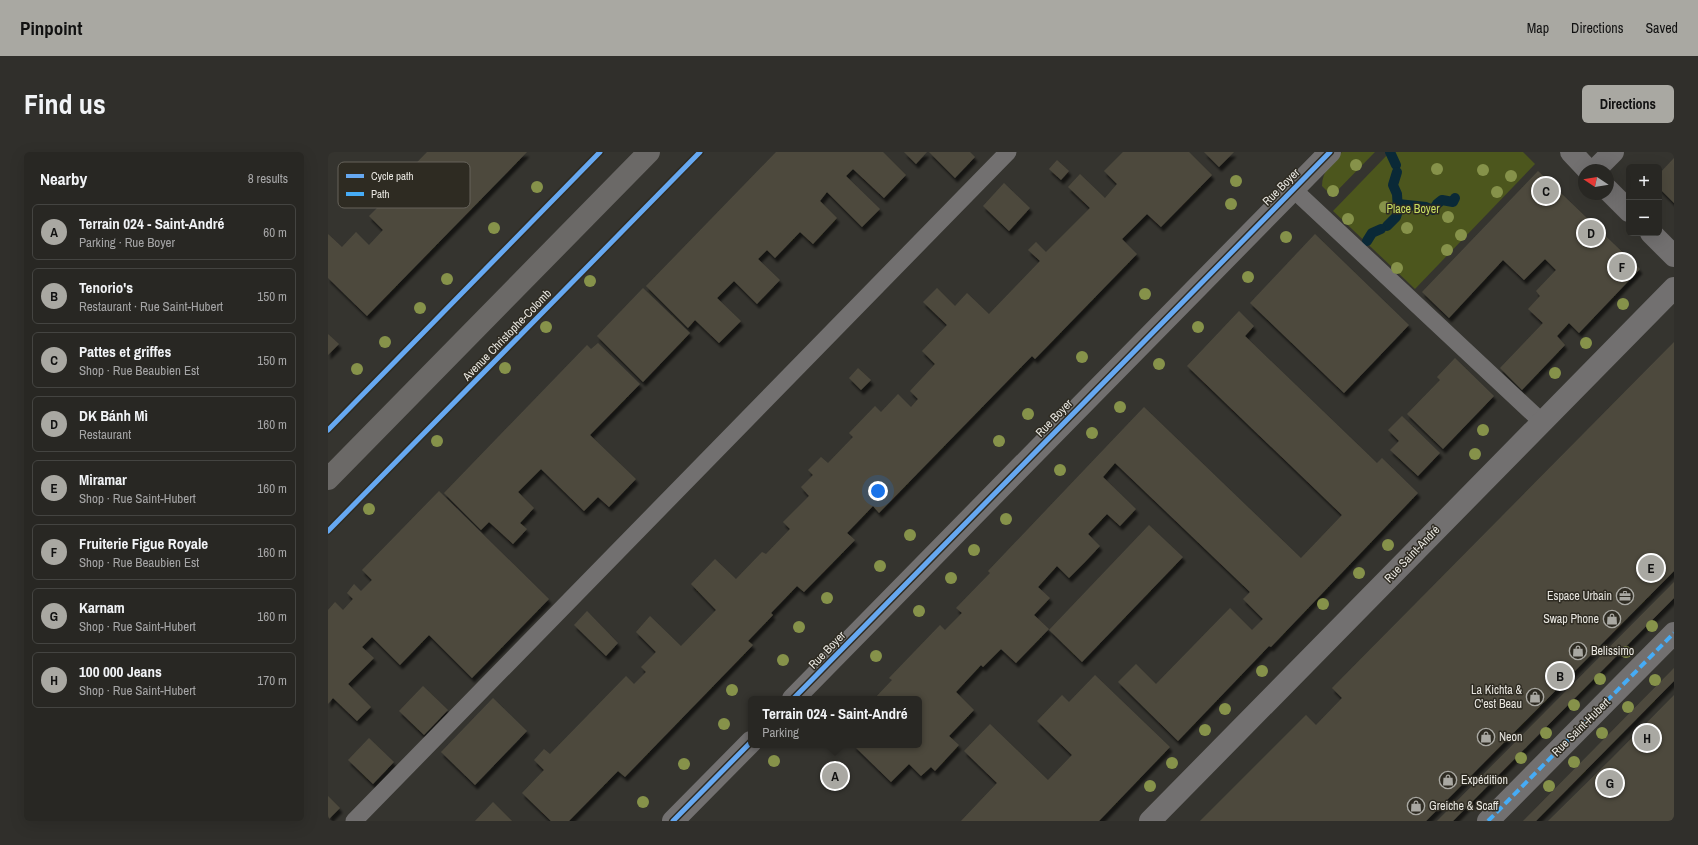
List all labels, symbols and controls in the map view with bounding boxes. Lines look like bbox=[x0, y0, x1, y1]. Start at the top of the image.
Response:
text: Pinpoint bbox=[20, 15, 82, 41]
text: Map bbox=[1527, 19, 1549, 37]
text: Directions bbox=[1571, 19, 1623, 37]
text: Saved bbox=[1645, 19, 1678, 37]
text: Find us bbox=[24, 85, 106, 123]
button: Directions bbox=[1582, 85, 1674, 123]
legend bbox=[338, 162, 470, 208]
street label: Rue Boyer bbox=[1259, 164, 1304, 209]
north arrow bbox=[1578, 164, 1614, 200]
map controls bbox=[1626, 164, 1662, 236]
button: + bbox=[1626, 164, 1662, 200]
text: Nearby bbox=[40, 167, 87, 190]
text: Cycle path bbox=[371, 169, 414, 183]
text: 8 results bbox=[248, 170, 288, 187]
pin: C bbox=[1533, 176, 1559, 206]
text: Path bbox=[371, 187, 390, 201]
button: − bbox=[1626, 200, 1662, 236]
park label: Place Boyer bbox=[1386, 201, 1440, 217]
text: Terrain 024 - Saint-André bbox=[79, 213, 224, 234]
pin: D bbox=[1578, 218, 1604, 248]
text: A bbox=[50, 224, 58, 241]
text: 60 m bbox=[263, 224, 287, 241]
text: Parking · Rue Boyer bbox=[79, 234, 175, 251]
pin: F bbox=[1609, 252, 1635, 282]
text: Tenorio's bbox=[79, 277, 133, 298]
street label: Avenue Christophe-Colomb bbox=[458, 286, 555, 385]
text: B bbox=[50, 288, 58, 305]
text: 150 m bbox=[257, 288, 287, 305]
text: Restaurant · Rue Saint-Hubert bbox=[79, 298, 223, 315]
text: Pattes et griffes bbox=[79, 341, 171, 362]
text: C bbox=[50, 352, 58, 369]
text: 150 m bbox=[257, 352, 287, 369]
text: Shop · Rue Beaubien Est bbox=[79, 362, 199, 379]
street label: Rue Boyer bbox=[1032, 395, 1076, 440]
text: DK Bánh Mì bbox=[79, 405, 148, 426]
text: D bbox=[50, 416, 58, 433]
text: 160 m bbox=[257, 416, 287, 433]
text: Restaurant bbox=[79, 426, 131, 443]
text: Miramar bbox=[79, 469, 127, 490]
text: E bbox=[50, 480, 58, 497]
text: 160 m bbox=[257, 480, 287, 497]
your location bbox=[868, 481, 888, 501]
text: Shop · Rue Saint-Hubert bbox=[79, 490, 196, 507]
street label: Rue Saint-André bbox=[1381, 522, 1443, 586]
text: Fruiterie Figue Royale bbox=[79, 533, 208, 554]
text: F bbox=[51, 544, 57, 561]
text: 160 m bbox=[257, 544, 287, 561]
pin: E bbox=[1638, 553, 1664, 583]
text: Shop · Rue Beaubien Est bbox=[79, 554, 199, 571]
office icon: Espace Urbain bbox=[1615, 586, 1635, 606]
place label: Espace Urbain bbox=[1547, 588, 1612, 604]
text: Karnam bbox=[79, 597, 125, 618]
text: G bbox=[50, 608, 58, 625]
text: 160 m bbox=[257, 608, 287, 625]
shop icon: Swap Phone bbox=[1602, 609, 1622, 629]
place label: Swap Phone bbox=[1543, 611, 1599, 627]
text: Shop · Rue Saint-Hubert bbox=[79, 618, 196, 635]
street label: Rue Boyer bbox=[805, 627, 849, 672]
shop icon: Belissimo bbox=[1568, 641, 1588, 661]
place label: Belissimo bbox=[1591, 643, 1634, 659]
text: 100 000 Jeans bbox=[79, 661, 162, 682]
pin: B bbox=[1547, 661, 1573, 691]
text: H bbox=[50, 672, 58, 689]
text: 170 m bbox=[257, 672, 287, 689]
text: Shop · Rue Saint-Hubert bbox=[79, 682, 196, 699]
place label: La Kichta & C'est Beau bbox=[1471, 682, 1522, 712]
shop icon: La Kichta & C'est Beau bbox=[1525, 687, 1545, 707]
street label: Rue Saint-Hubert bbox=[1548, 694, 1614, 760]
popup bbox=[748, 696, 922, 748]
text: Terrain 024 - Saint-André bbox=[762, 703, 908, 724]
pin: H bbox=[1634, 723, 1660, 753]
text: Parking bbox=[762, 724, 799, 741]
shop icon: Neon bbox=[1476, 727, 1496, 747]
place label: Neon bbox=[1499, 729, 1523, 745]
pin: A bbox=[822, 761, 848, 791]
pin: G bbox=[1597, 768, 1623, 798]
shop icon: Expédition bbox=[1438, 770, 1458, 790]
place label: Expédition bbox=[1461, 772, 1508, 788]
shop icon: Greiche & Scaff bbox=[1406, 796, 1426, 816]
place label: Greiche & Scaff bbox=[1429, 798, 1499, 814]

